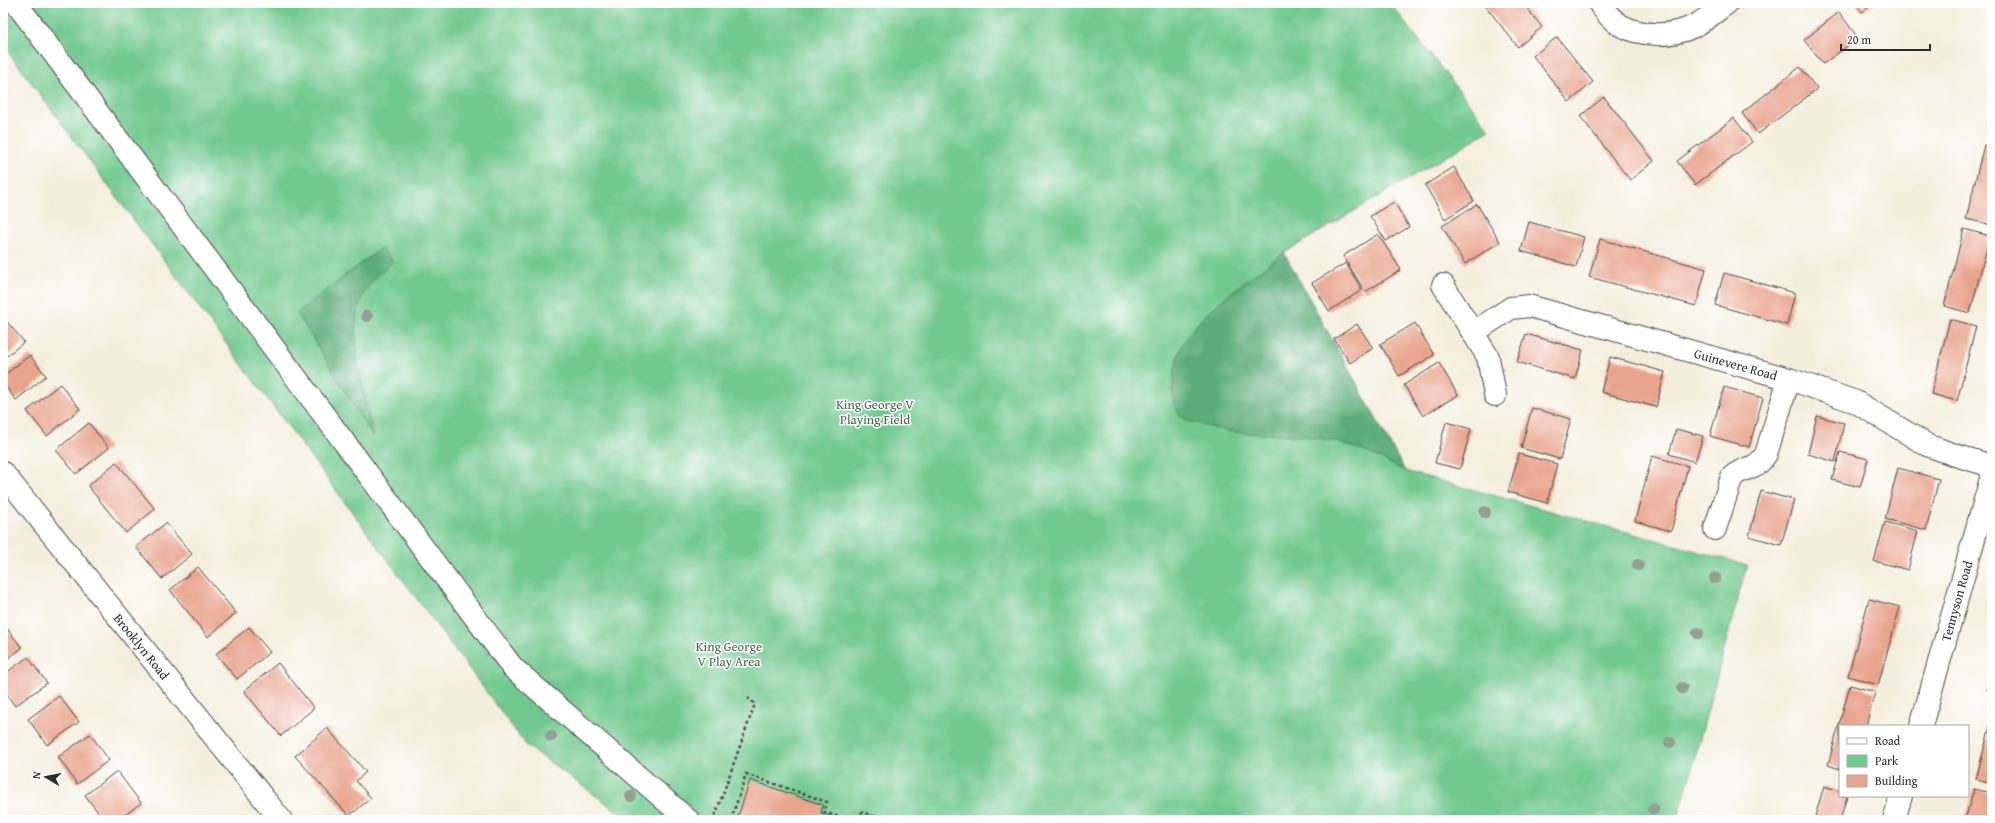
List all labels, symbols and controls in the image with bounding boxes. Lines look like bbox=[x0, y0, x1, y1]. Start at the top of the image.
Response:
scale bar bbox=[1841, 26, 1930, 52]
text: 20 m bbox=[1847, 31, 1871, 48]
street label: Guinevere Road bbox=[1692, 343, 1780, 385]
park label: King George V Playing Field bbox=[836, 395, 914, 429]
street label: Tennyson Road bbox=[1936, 558, 1977, 644]
street label: Brooklyn Road bbox=[109, 609, 174, 683]
park label: King George V Play Area bbox=[696, 637, 762, 671]
legend bbox=[1839, 725, 1969, 797]
text: Road bbox=[1875, 732, 1901, 749]
text: Park bbox=[1875, 752, 1899, 769]
north arrow bbox=[26, 757, 66, 797]
text: N bbox=[28, 770, 45, 780]
text: Building bbox=[1875, 772, 1918, 789]

